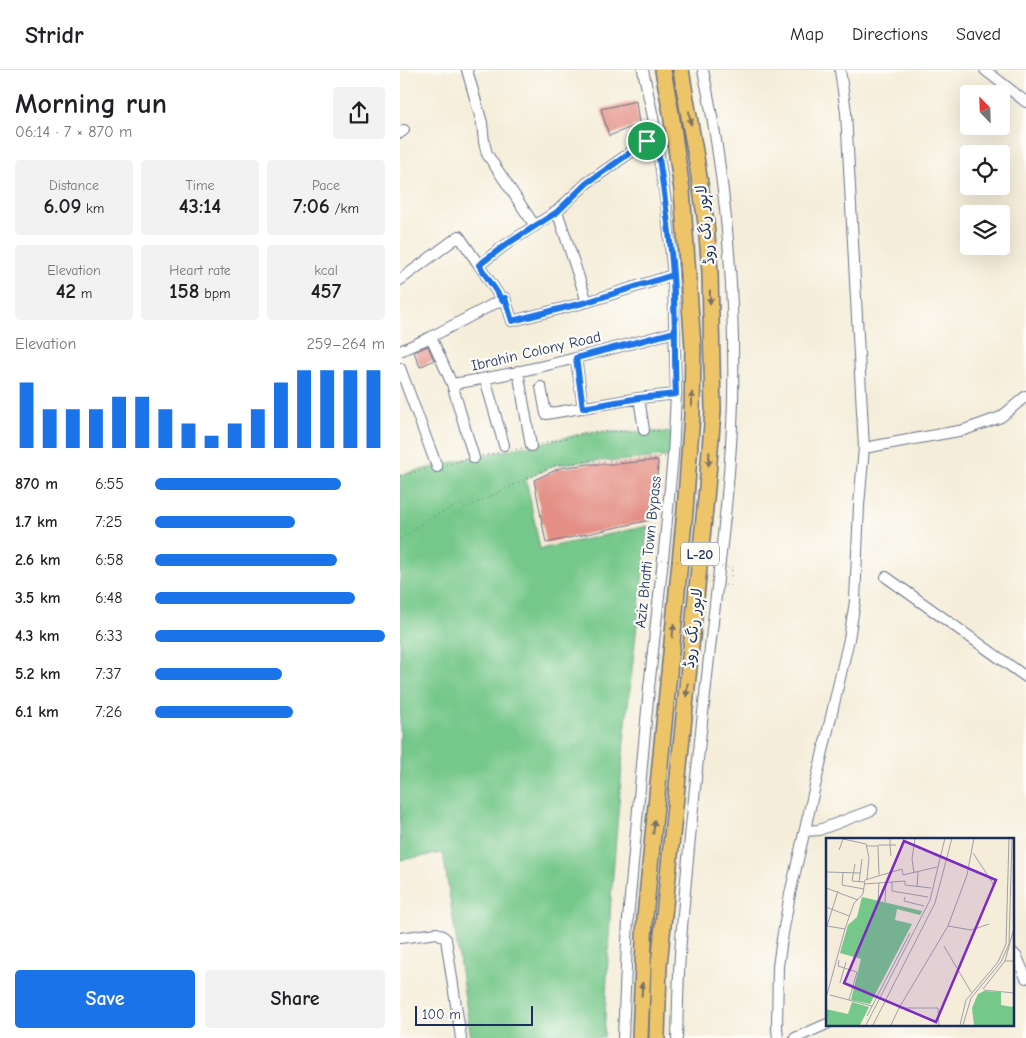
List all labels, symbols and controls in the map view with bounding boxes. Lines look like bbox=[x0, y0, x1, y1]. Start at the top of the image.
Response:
text: Stridr bbox=[25, 21, 84, 49]
text: Map bbox=[790, 24, 824, 45]
text: Directions bbox=[852, 24, 928, 45]
text: Saved bbox=[956, 24, 1001, 45]
north arrow bbox=[960, 85, 1010, 135]
map controls bbox=[960, 85, 1010, 255]
button: share bbox=[333, 87, 385, 139]
text: Morning run bbox=[15, 88, 167, 120]
one-way arrow bbox=[687, 110, 695, 126]
pin bbox=[626, 120, 668, 162]
text: 06:14 · 7 × 870 m bbox=[15, 123, 132, 141]
icon: arrive bbox=[633, 127, 661, 155]
button: locate bbox=[960, 145, 1010, 195]
text: Distance bbox=[49, 177, 99, 194]
text: Time bbox=[185, 177, 215, 194]
text: Pace bbox=[312, 177, 340, 194]
street label: لاہور رنگ روڈ bbox=[692, 184, 720, 266]
text: 6.09 bbox=[44, 194, 81, 218]
text: 43:14 bbox=[179, 194, 221, 218]
text: 7:06 bbox=[293, 194, 330, 218]
text: km bbox=[81, 200, 104, 217]
text: /km bbox=[330, 200, 359, 217]
button: layers bbox=[960, 205, 1010, 255]
text: Elevation bbox=[47, 262, 101, 279]
text: Heart rate bbox=[169, 262, 231, 279]
text: kcal bbox=[314, 262, 338, 279]
text: 42 bbox=[56, 279, 76, 303]
text: 158 bbox=[169, 279, 199, 303]
text: 457 bbox=[311, 279, 341, 303]
text: m bbox=[76, 285, 92, 302]
text: bpm bbox=[199, 285, 231, 302]
one-way arrow bbox=[706, 289, 714, 305]
street label: Ibrahin Colony Road bbox=[469, 327, 603, 375]
text: Elevation bbox=[15, 335, 76, 353]
text: 259–264 m bbox=[307, 335, 385, 353]
one-way arrow bbox=[688, 391, 696, 407]
one-way arrow bbox=[705, 451, 713, 467]
text: 870 m bbox=[15, 475, 58, 493]
text: 6:55 bbox=[95, 475, 124, 493]
street label: Aziz Bhatti Town Bypass bbox=[631, 475, 665, 629]
text: 1.7 km bbox=[15, 513, 58, 531]
text: 7:25 bbox=[95, 513, 123, 531]
road number: L-20 bbox=[681, 542, 719, 566]
text: 2.6 km bbox=[15, 551, 60, 569]
text: 6:58 bbox=[95, 551, 123, 569]
street label: لاہور رنگ روڈ bbox=[680, 587, 708, 669]
text: 3.5 km bbox=[15, 589, 61, 607]
text: 6:48 bbox=[95, 589, 123, 607]
one-way arrow bbox=[670, 622, 678, 638]
text: 4.3 km bbox=[15, 627, 60, 645]
text: 6:33 bbox=[95, 627, 123, 645]
text: 5.2 km bbox=[15, 665, 61, 683]
text: 7:37 bbox=[95, 665, 121, 683]
one-way arrow bbox=[682, 683, 690, 699]
text: 6.1 km bbox=[15, 703, 59, 721]
text: 7:26 bbox=[95, 703, 123, 721]
one-way arrow bbox=[650, 819, 658, 835]
inset map bbox=[826, 838, 1014, 1026]
button: Save bbox=[15, 970, 195, 1028]
button: Share bbox=[205, 970, 385, 1028]
one-way arrow bbox=[638, 981, 646, 997]
scale bar bbox=[415, 1003, 532, 1026]
text: 100 m bbox=[422, 1006, 461, 1023]

